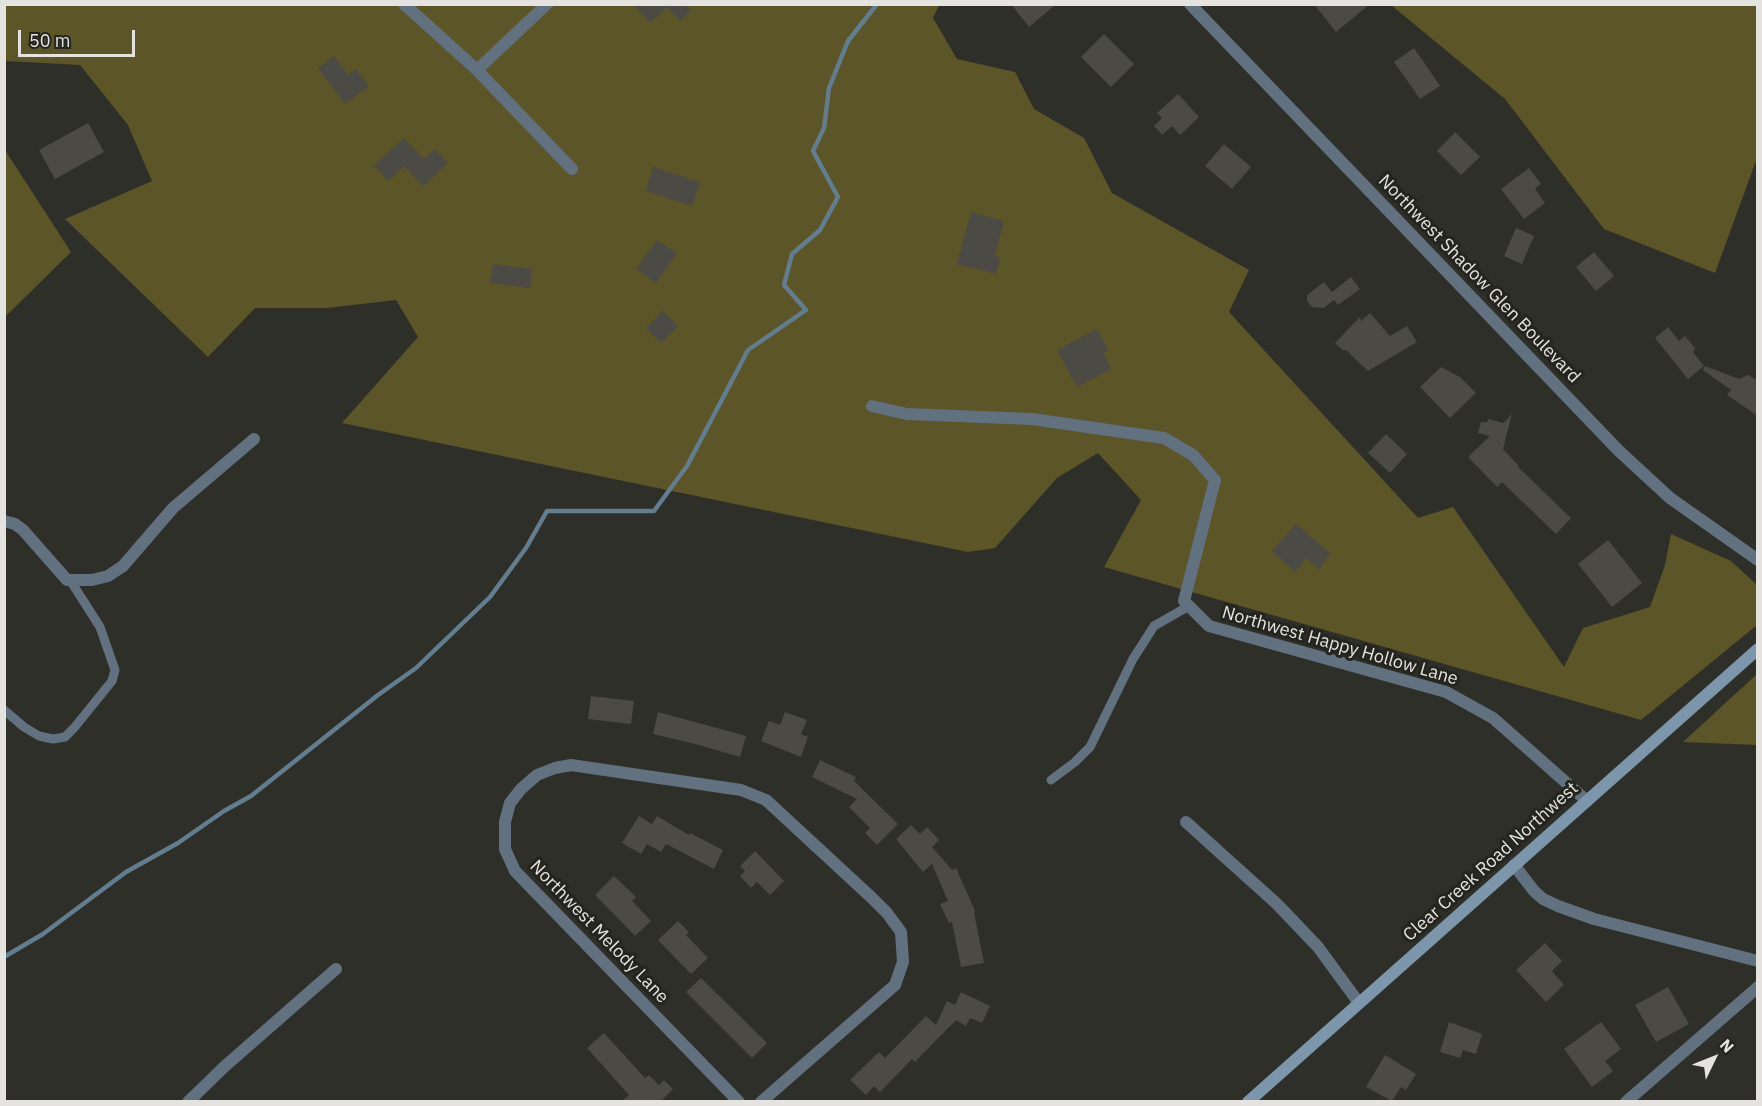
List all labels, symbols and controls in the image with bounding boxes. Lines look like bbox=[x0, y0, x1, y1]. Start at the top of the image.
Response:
scale bar bbox=[21, 18, 138, 56]
text: 50 m bbox=[29, 29, 71, 52]
street label: Northwest Shadow Glen Boulevard bbox=[1374, 170, 1584, 388]
street label: Northwest Happy Hollow Lane bbox=[1220, 602, 1460, 690]
street label: Clear Creek Road Northwest bbox=[1399, 778, 1583, 946]
street label: Northwest Melody Lane bbox=[525, 856, 673, 1008]
north arrow bbox=[1684, 1028, 1744, 1088]
text: N bbox=[1716, 1035, 1738, 1057]

